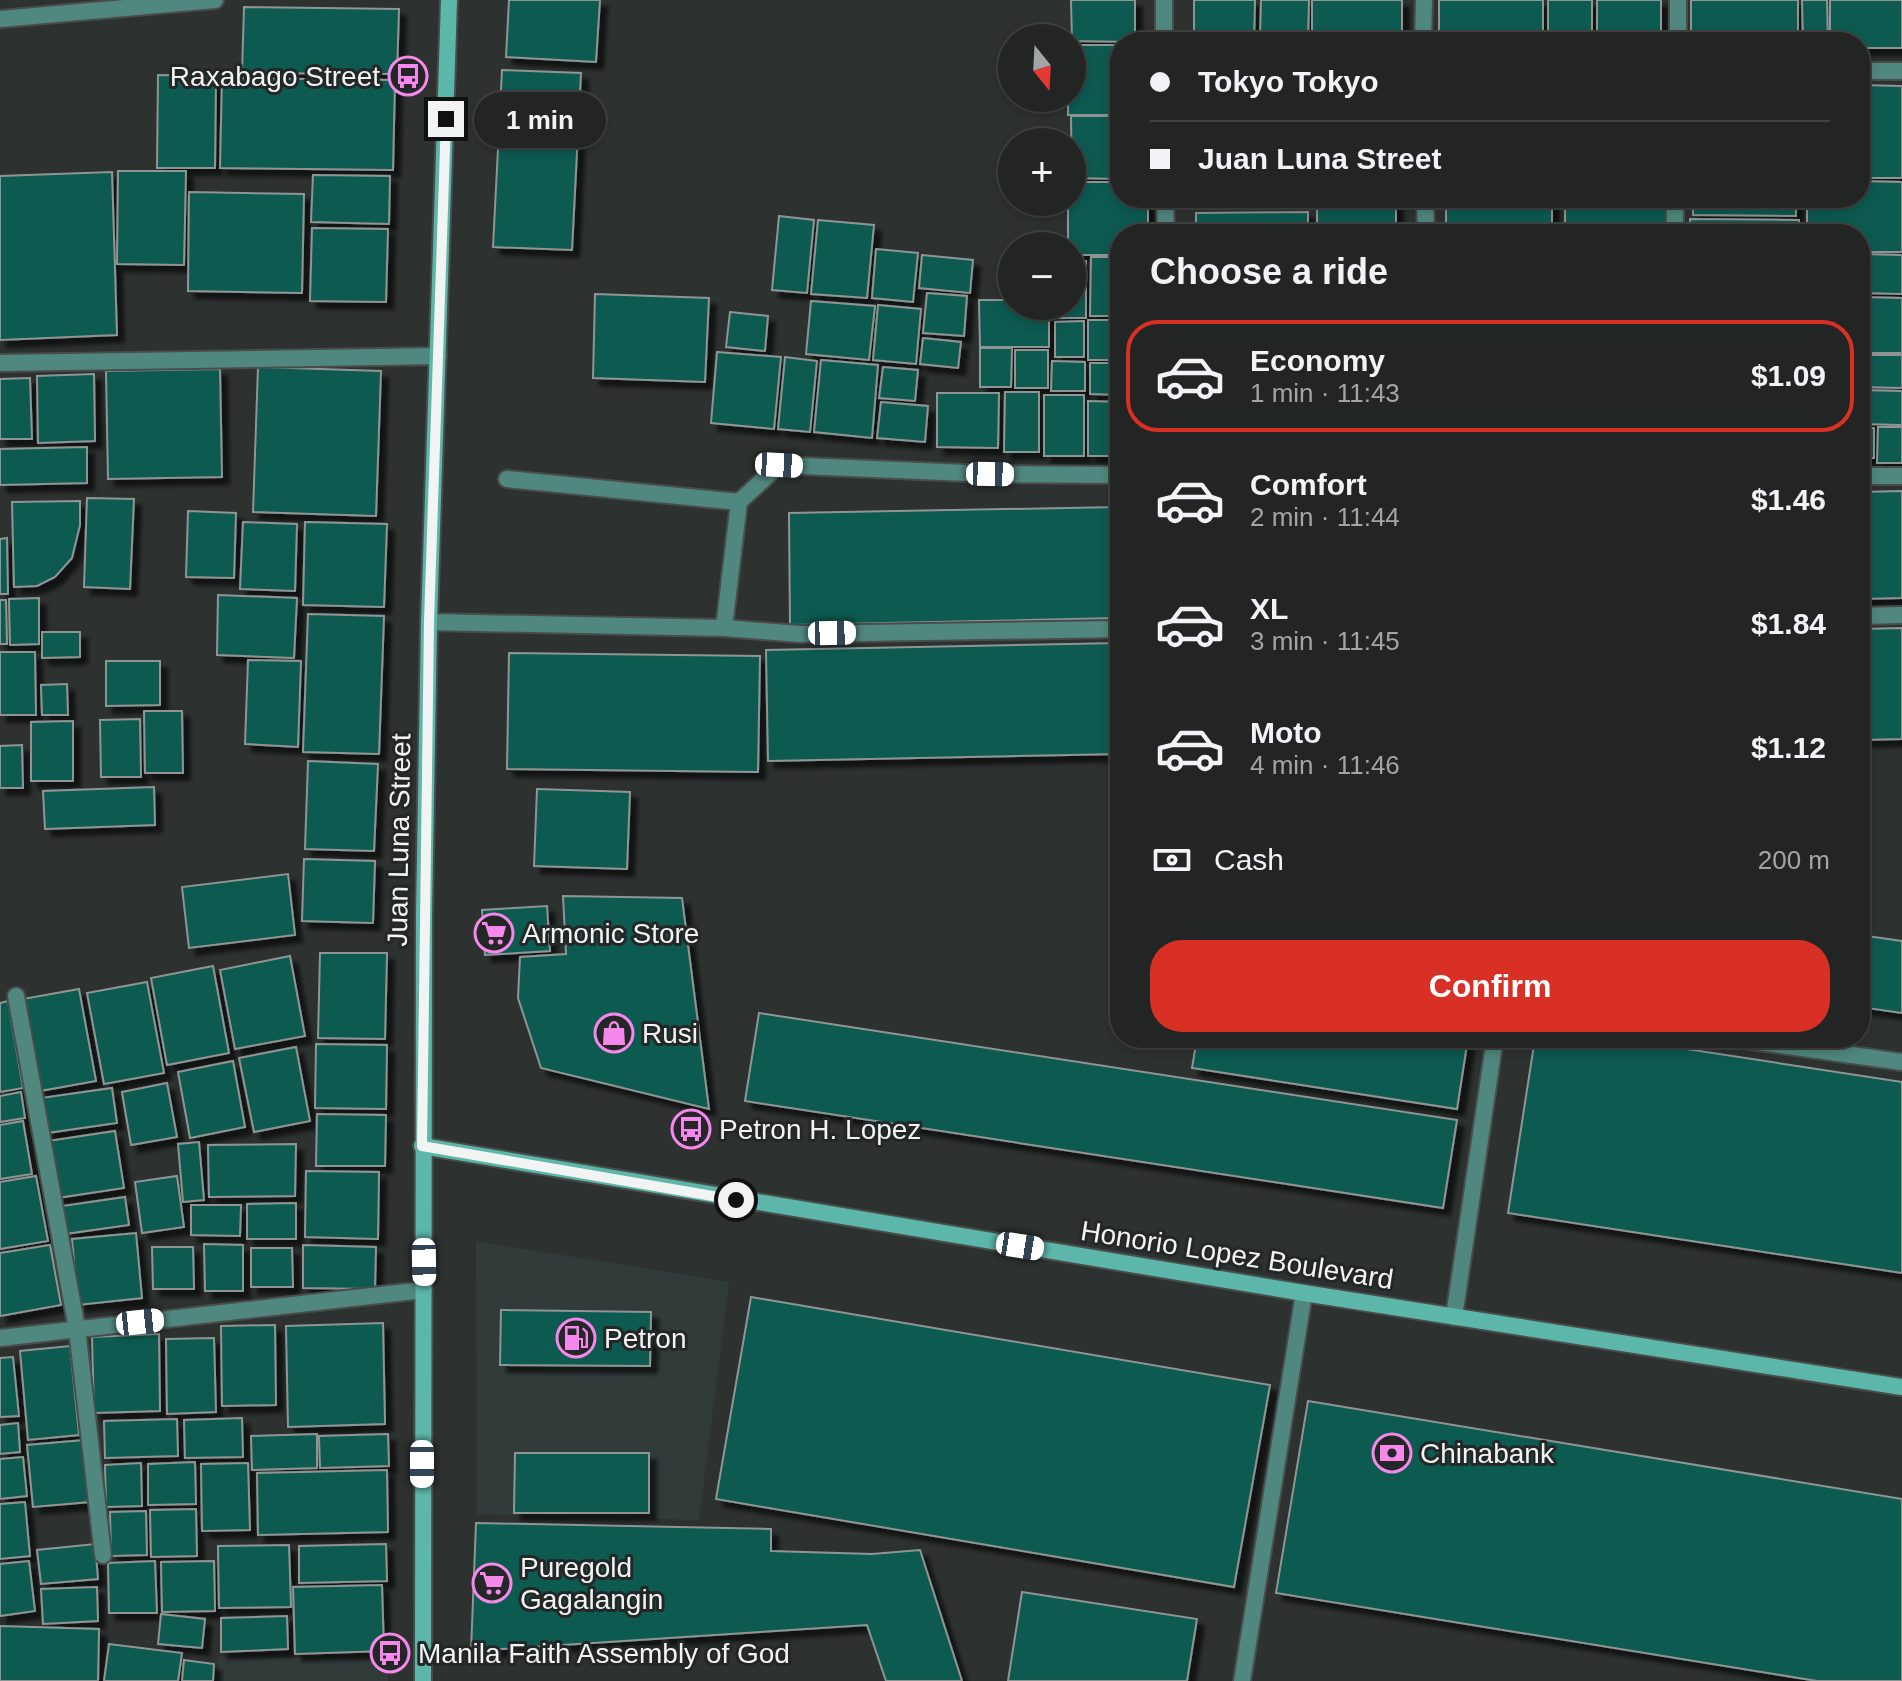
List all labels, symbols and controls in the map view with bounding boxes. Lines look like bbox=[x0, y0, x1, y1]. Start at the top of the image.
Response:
north arrow bbox=[998, 24, 1086, 112]
map controls bbox=[998, 24, 1086, 320]
bus stop icon: Raxabago Street bbox=[387, 55, 429, 97]
place label: Raxabago Street bbox=[170, 61, 380, 92]
text: Tokyo Tokyo bbox=[1198, 65, 1379, 98]
callout: 1 min bbox=[474, 91, 606, 147]
route end bbox=[428, 101, 464, 137]
text: 1 min bbox=[506, 105, 574, 135]
button: + bbox=[998, 128, 1086, 216]
text: Juan Luna Street bbox=[1198, 142, 1441, 175]
button: − bbox=[998, 232, 1086, 320]
text: Choose a ride bbox=[1150, 251, 1388, 292]
icon: car bbox=[1154, 340, 1226, 412]
text: Economy bbox=[1250, 344, 1385, 377]
text: $1.09 bbox=[1751, 359, 1826, 392]
text: 1 min · 11:43 bbox=[1250, 378, 1400, 408]
car bbox=[754, 452, 804, 478]
car bbox=[966, 462, 1014, 486]
icon: car bbox=[1154, 464, 1226, 536]
text: Comfort bbox=[1250, 468, 1367, 501]
text: $1.46 bbox=[1751, 483, 1826, 516]
text: 2 min · 11:44 bbox=[1250, 502, 1400, 532]
icon: car bbox=[1154, 588, 1226, 660]
text: XL bbox=[1250, 592, 1288, 625]
text: $1.84 bbox=[1751, 607, 1826, 640]
car bbox=[808, 621, 856, 645]
text: 3 min · 11:45 bbox=[1250, 626, 1400, 656]
icon: car bbox=[1154, 712, 1226, 784]
text: Moto bbox=[1250, 716, 1322, 749]
text: $1.12 bbox=[1751, 731, 1826, 764]
street label: Juan Luna Street bbox=[382, 733, 416, 947]
text: 4 min · 11:46 bbox=[1250, 750, 1400, 780]
icon: cash bbox=[1150, 838, 1194, 882]
text: Cash bbox=[1214, 843, 1284, 876]
text: 200 m bbox=[1758, 845, 1830, 875]
supermarket icon: Armonic Store bbox=[473, 912, 515, 954]
place label: Armonic Store bbox=[522, 918, 699, 949]
button: Confirm bbox=[1150, 940, 1830, 1032]
shop icon: Rusi bbox=[593, 1012, 635, 1054]
place label: Rusi bbox=[642, 1018, 698, 1049]
bus stop icon: Petron H. Lopez bbox=[670, 1108, 712, 1150]
place label: Petron H. Lopez bbox=[719, 1114, 921, 1145]
route start bbox=[718, 1182, 754, 1218]
street label: Honorio Lopez Boulevard bbox=[1079, 1215, 1395, 1295]
car bbox=[994, 1230, 1046, 1262]
car bbox=[412, 1238, 436, 1286]
car bbox=[115, 1308, 165, 1336]
fuel station icon: Petron bbox=[555, 1317, 597, 1359]
place label: Petron bbox=[604, 1323, 687, 1354]
bank icon: Chinabank bbox=[1371, 1432, 1413, 1474]
place label: Chinabank bbox=[1420, 1438, 1555, 1469]
car bbox=[410, 1440, 434, 1488]
place label: Puregold Gagalangin bbox=[520, 1552, 663, 1615]
supermarket icon: Puregold Gagalangin bbox=[471, 1562, 513, 1604]
bus stop icon: Manila Faith Assembly of God bbox=[369, 1632, 411, 1674]
place label: Manila Faith Assembly of God bbox=[418, 1638, 790, 1669]

